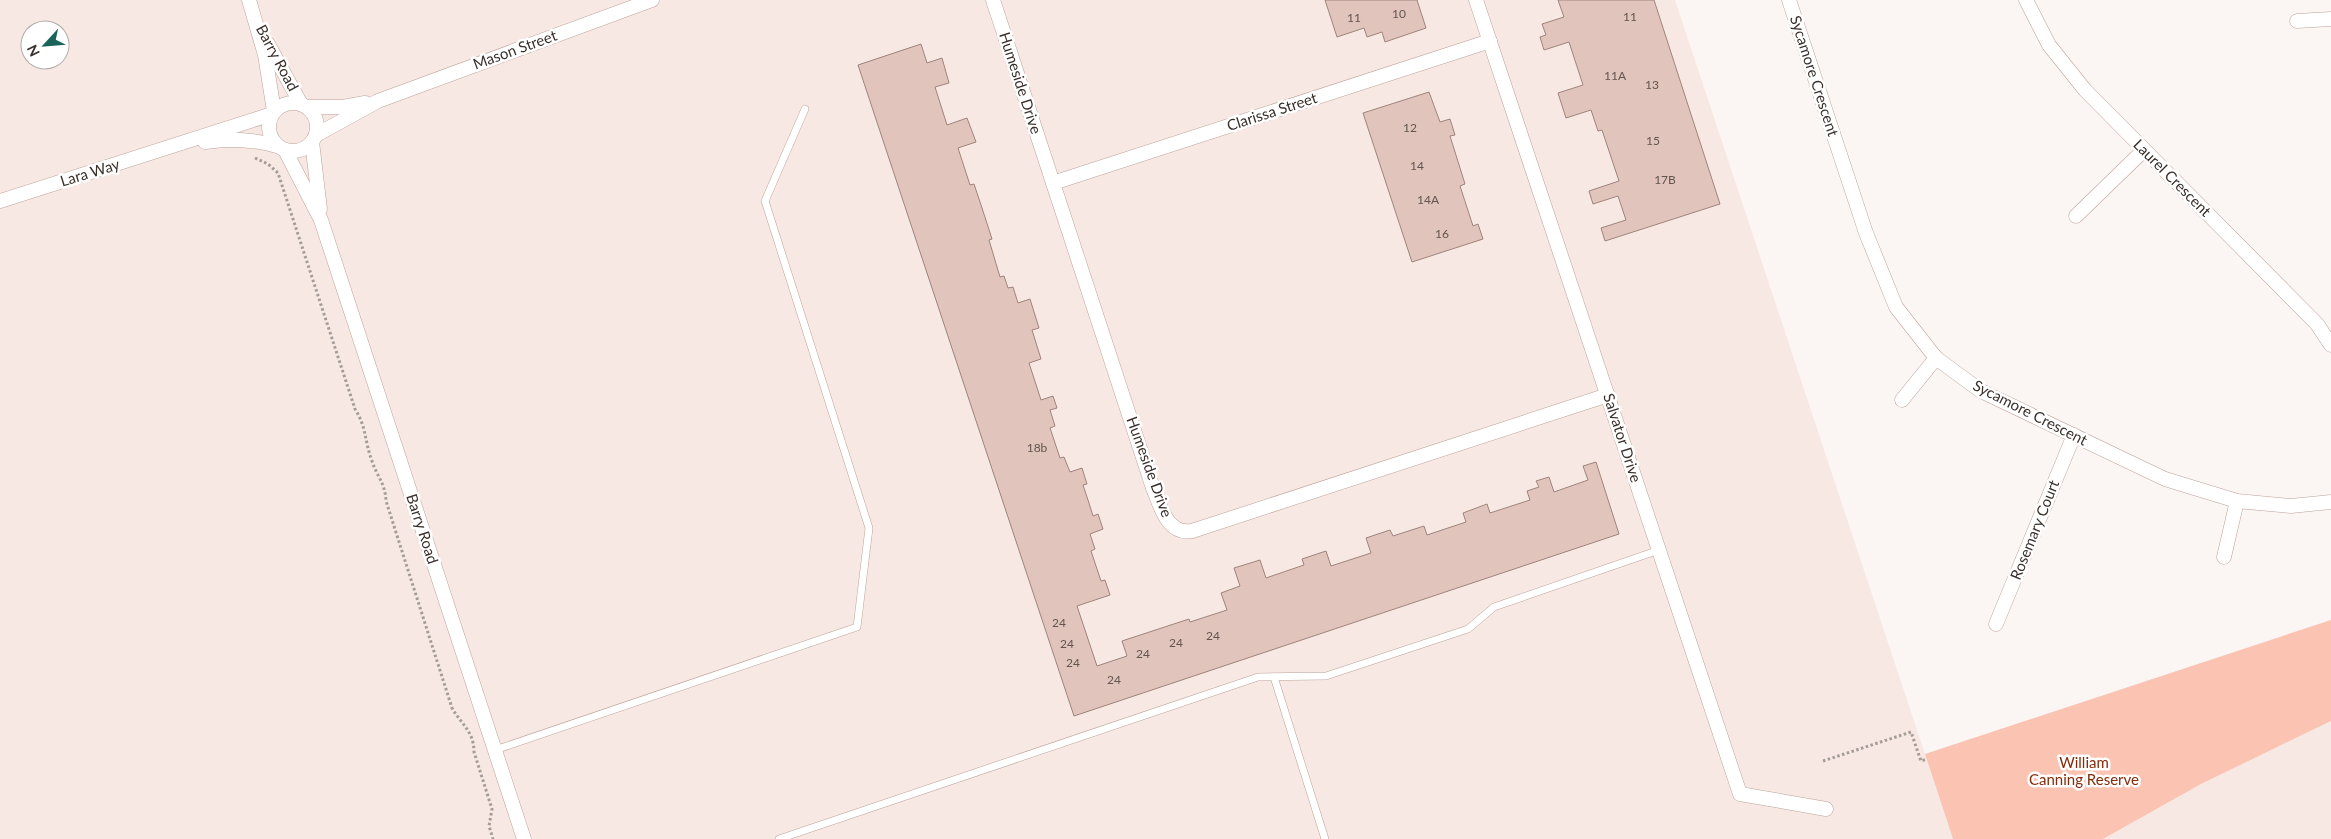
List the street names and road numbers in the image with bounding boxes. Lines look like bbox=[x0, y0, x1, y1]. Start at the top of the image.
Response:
street label: Sycamore Crescent bbox=[1787, 13, 1843, 139]
street label: Barry Road bbox=[253, 21, 303, 94]
street label: Mason Street bbox=[470, 25, 560, 73]
street label: Humeside Drive bbox=[996, 30, 1046, 136]
street label: Clarissa Street bbox=[1224, 88, 1320, 134]
street label: Laurel Crescent bbox=[2130, 135, 2216, 220]
street label: Lara Way bbox=[58, 154, 122, 190]
street label: Sycamore Crescent bbox=[1970, 376, 2091, 449]
street label: Salvator Drive bbox=[1600, 391, 1646, 485]
street label: Humeside Drive bbox=[1123, 414, 1177, 520]
street label: Rosemary Court bbox=[2006, 477, 2062, 582]
street label: Barry Road bbox=[403, 491, 443, 566]

